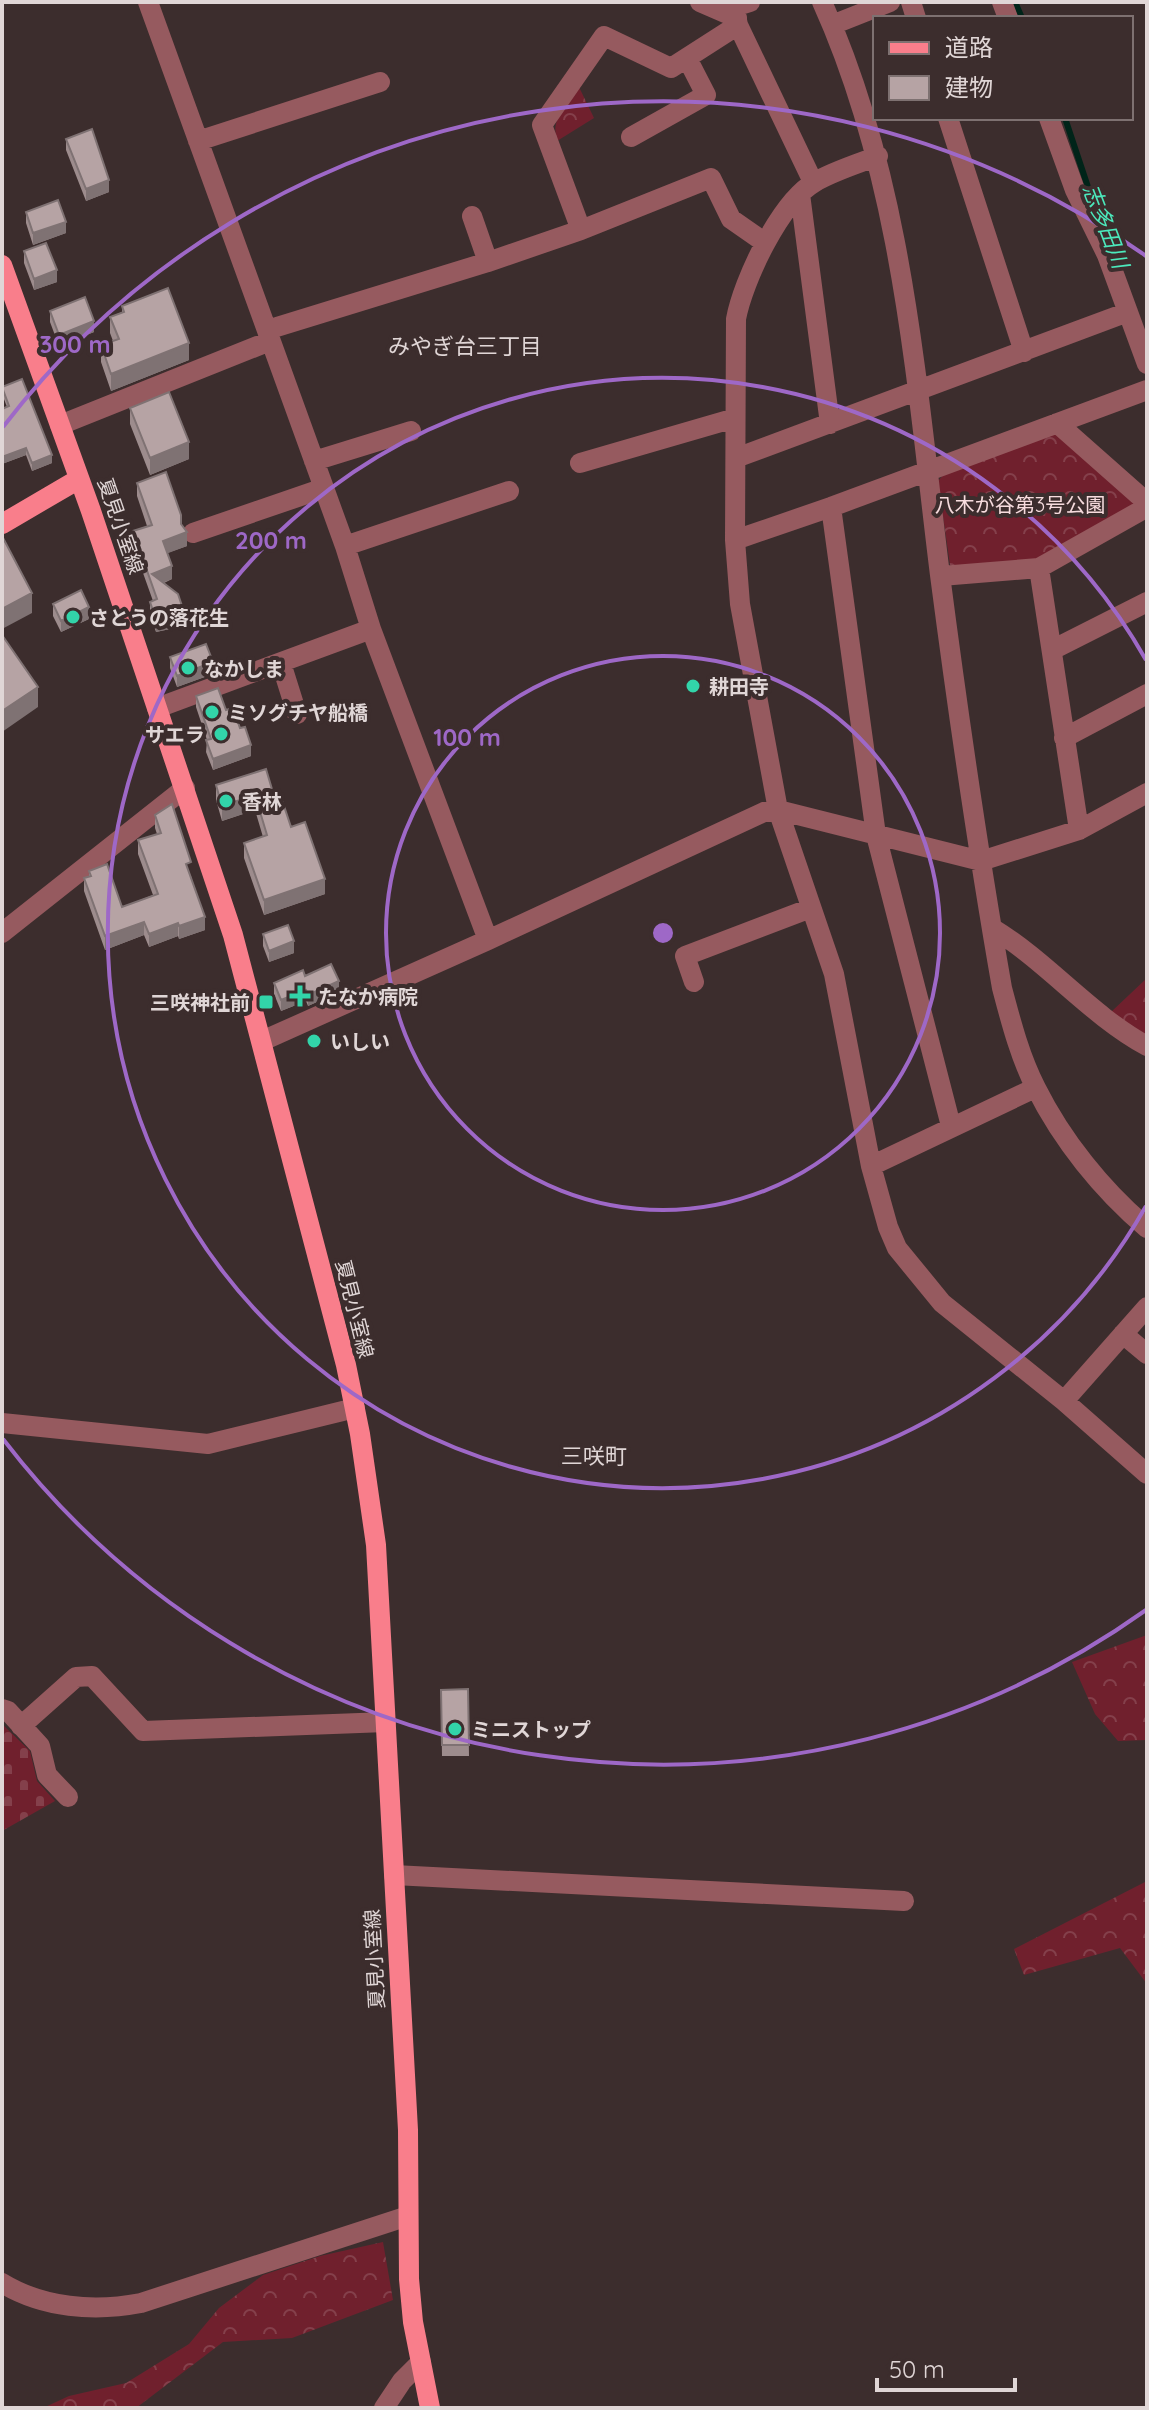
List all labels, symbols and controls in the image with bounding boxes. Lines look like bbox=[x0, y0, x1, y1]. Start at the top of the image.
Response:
legend bbox=[873, 16, 1133, 120]
text: 道路 bbox=[945, 32, 993, 62]
text: 建物 bbox=[945, 72, 993, 102]
water label: 志多田川 bbox=[1077, 180, 1136, 274]
text: 300 m bbox=[39, 329, 111, 359]
district label: みやぎ台三丁目 bbox=[388, 332, 542, 360]
street label: 夏見小室線 bbox=[93, 475, 149, 577]
park label: 八木が谷第3号公園 bbox=[935, 492, 1105, 517]
text: 200 m bbox=[235, 525, 307, 555]
place label: さとうの落花生 bbox=[89, 605, 229, 630]
marker: さとうの落花生 bbox=[64, 608, 82, 626]
place label: なかしま bbox=[204, 656, 284, 681]
marker: なかしま bbox=[179, 659, 197, 677]
place label: 耕田寺 bbox=[709, 674, 769, 699]
marker: 耕田寺 bbox=[684, 677, 702, 695]
place label: ミソグチヤ船橋 bbox=[228, 700, 368, 725]
marker: ミソグチヤ船橋 bbox=[203, 703, 221, 721]
place label: サエラ bbox=[145, 722, 205, 747]
text: 100 m bbox=[433, 722, 501, 752]
marker: サエラ bbox=[212, 725, 230, 743]
place label: 香林 bbox=[242, 789, 282, 814]
marker: 香林 bbox=[217, 792, 235, 810]
centre of rings bbox=[649, 919, 677, 947]
place label: たなか病院 bbox=[318, 984, 418, 1009]
marker: たなか病院 bbox=[289, 985, 311, 1007]
place label: 三咲神社前 bbox=[150, 990, 250, 1015]
marker: 三咲神社前 bbox=[257, 993, 275, 1011]
place label: いしい bbox=[330, 1029, 390, 1054]
marker: いしい bbox=[305, 1032, 323, 1050]
street label: 夏見小室線 bbox=[331, 1257, 379, 1361]
district label: 三咲町 bbox=[561, 1442, 627, 1470]
place label: ミニストップ bbox=[471, 1717, 591, 1742]
marker: ミニストップ bbox=[446, 1720, 464, 1738]
street label: 夏見小室線 bbox=[359, 1908, 389, 2010]
scale bar bbox=[877, 2342, 1015, 2392]
text: 50 m bbox=[889, 2354, 945, 2384]

